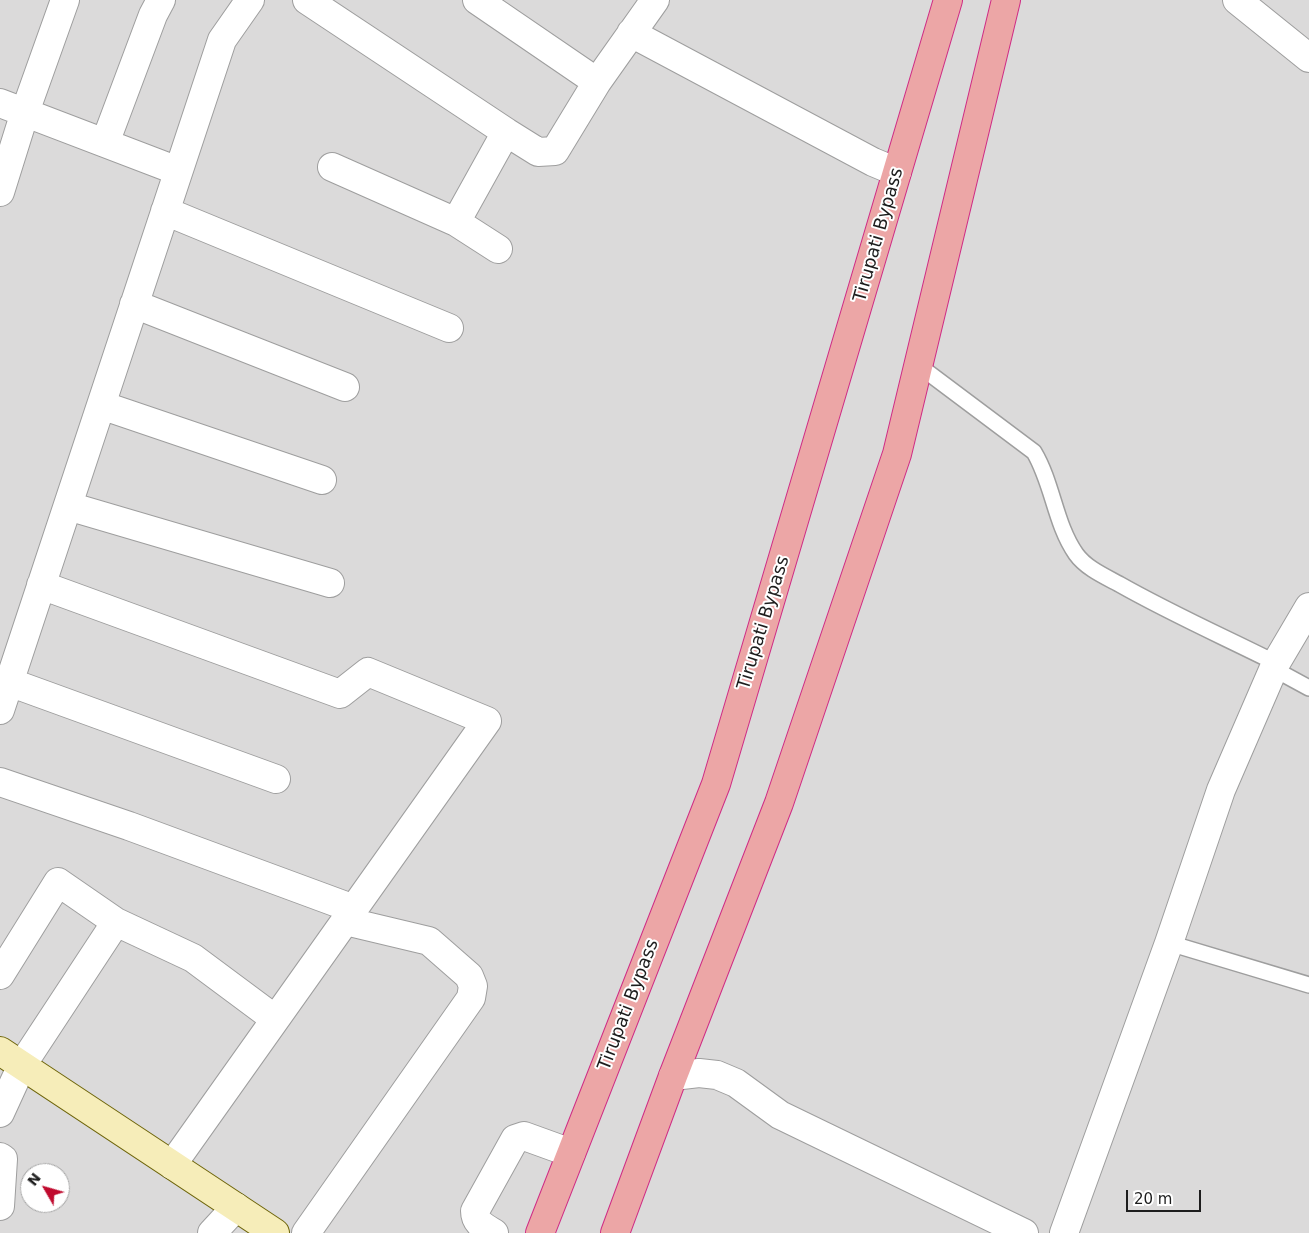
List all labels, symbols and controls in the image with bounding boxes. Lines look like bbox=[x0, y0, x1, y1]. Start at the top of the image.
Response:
street label: Tirupati Bypass bbox=[850, 165, 908, 305]
street label: Tirupati Bypass bbox=[733, 554, 795, 692]
street label: Tirupati Bypass bbox=[594, 936, 664, 1074]
north arrow bbox=[20, 1163, 70, 1213]
text: N bbox=[24, 1170, 44, 1189]
scale bar bbox=[1129, 1180, 1204, 1212]
text: 20 m bbox=[1134, 1190, 1172, 1208]

